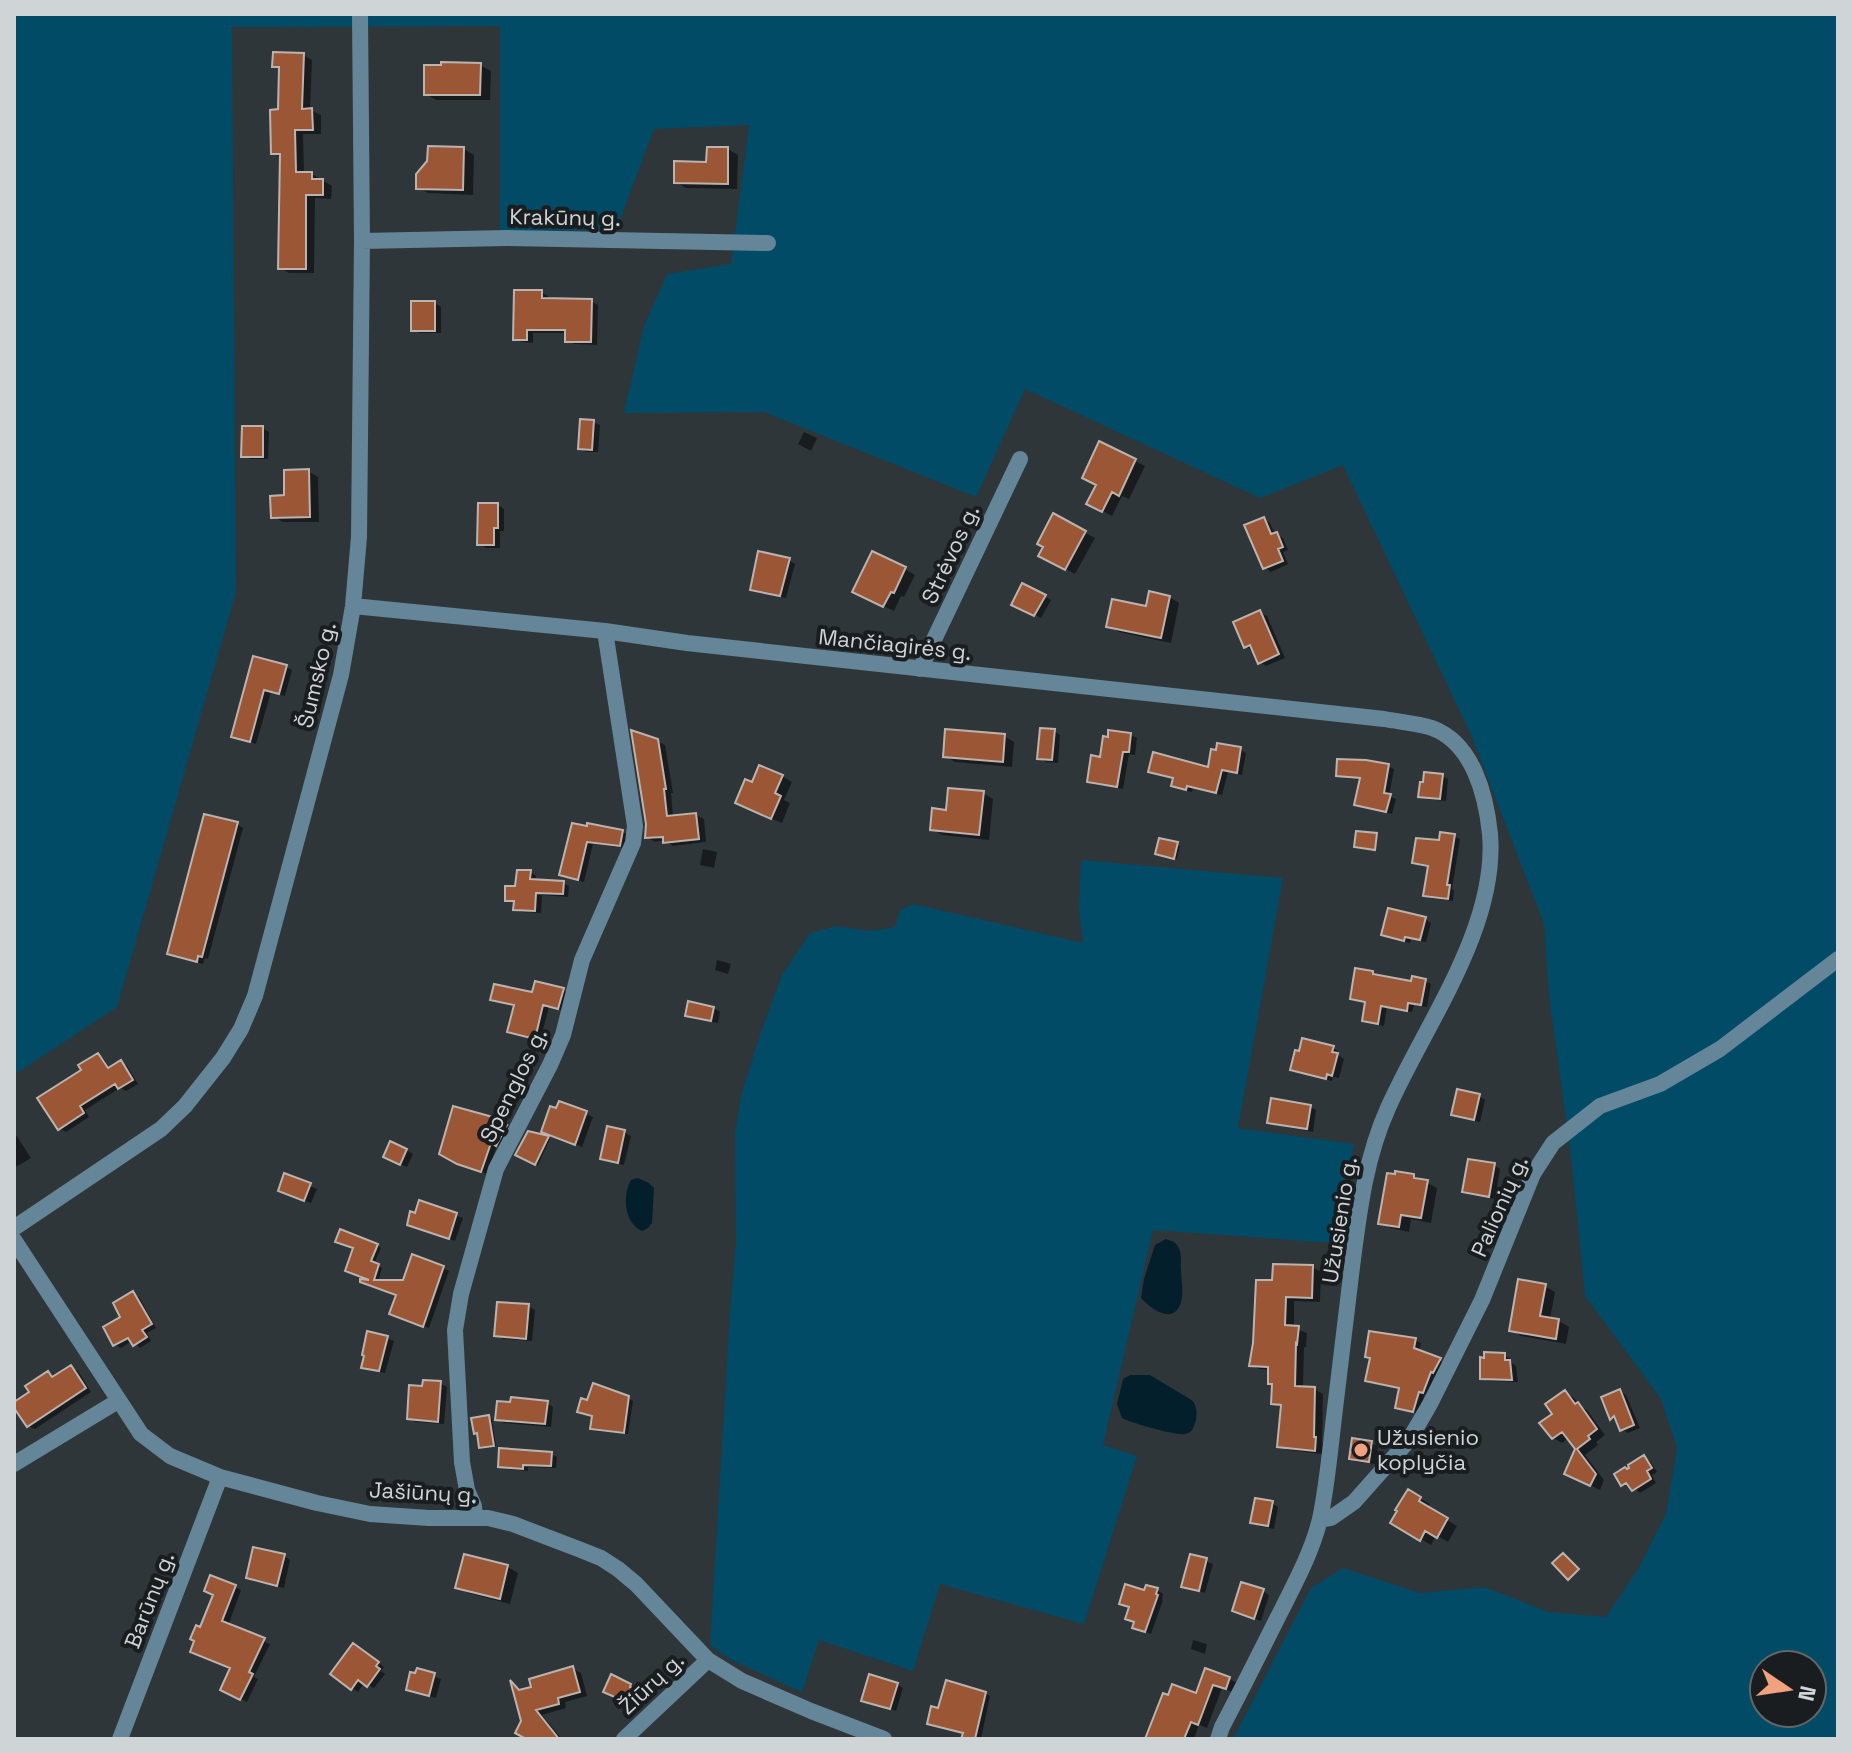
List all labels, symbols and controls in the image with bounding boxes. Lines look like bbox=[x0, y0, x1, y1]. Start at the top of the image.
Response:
street label: Krakūnų g. bbox=[509, 202, 621, 232]
street label: Strėvos g. bbox=[915, 500, 985, 608]
street label: Šumsko g. bbox=[290, 619, 342, 731]
street label: Mančiagirės g. bbox=[817, 622, 973, 666]
street label: Spenglos g. bbox=[473, 1023, 553, 1147]
street label: Palionių g. bbox=[1464, 1151, 1534, 1261]
street label: Užusienio g. bbox=[1315, 1155, 1363, 1285]
place label: Užusienio koplyčia bbox=[1377, 1423, 1479, 1476]
marker: Užusienio koplyčia bbox=[1352, 1441, 1370, 1459]
street label: Jašiūnų g. bbox=[369, 1475, 477, 1509]
street label: Barūnų g. bbox=[118, 1548, 180, 1652]
street label: Žiūrų g. bbox=[613, 1646, 689, 1720]
north arrow bbox=[1748, 1649, 1828, 1729]
text: N bbox=[1792, 1683, 1823, 1704]

